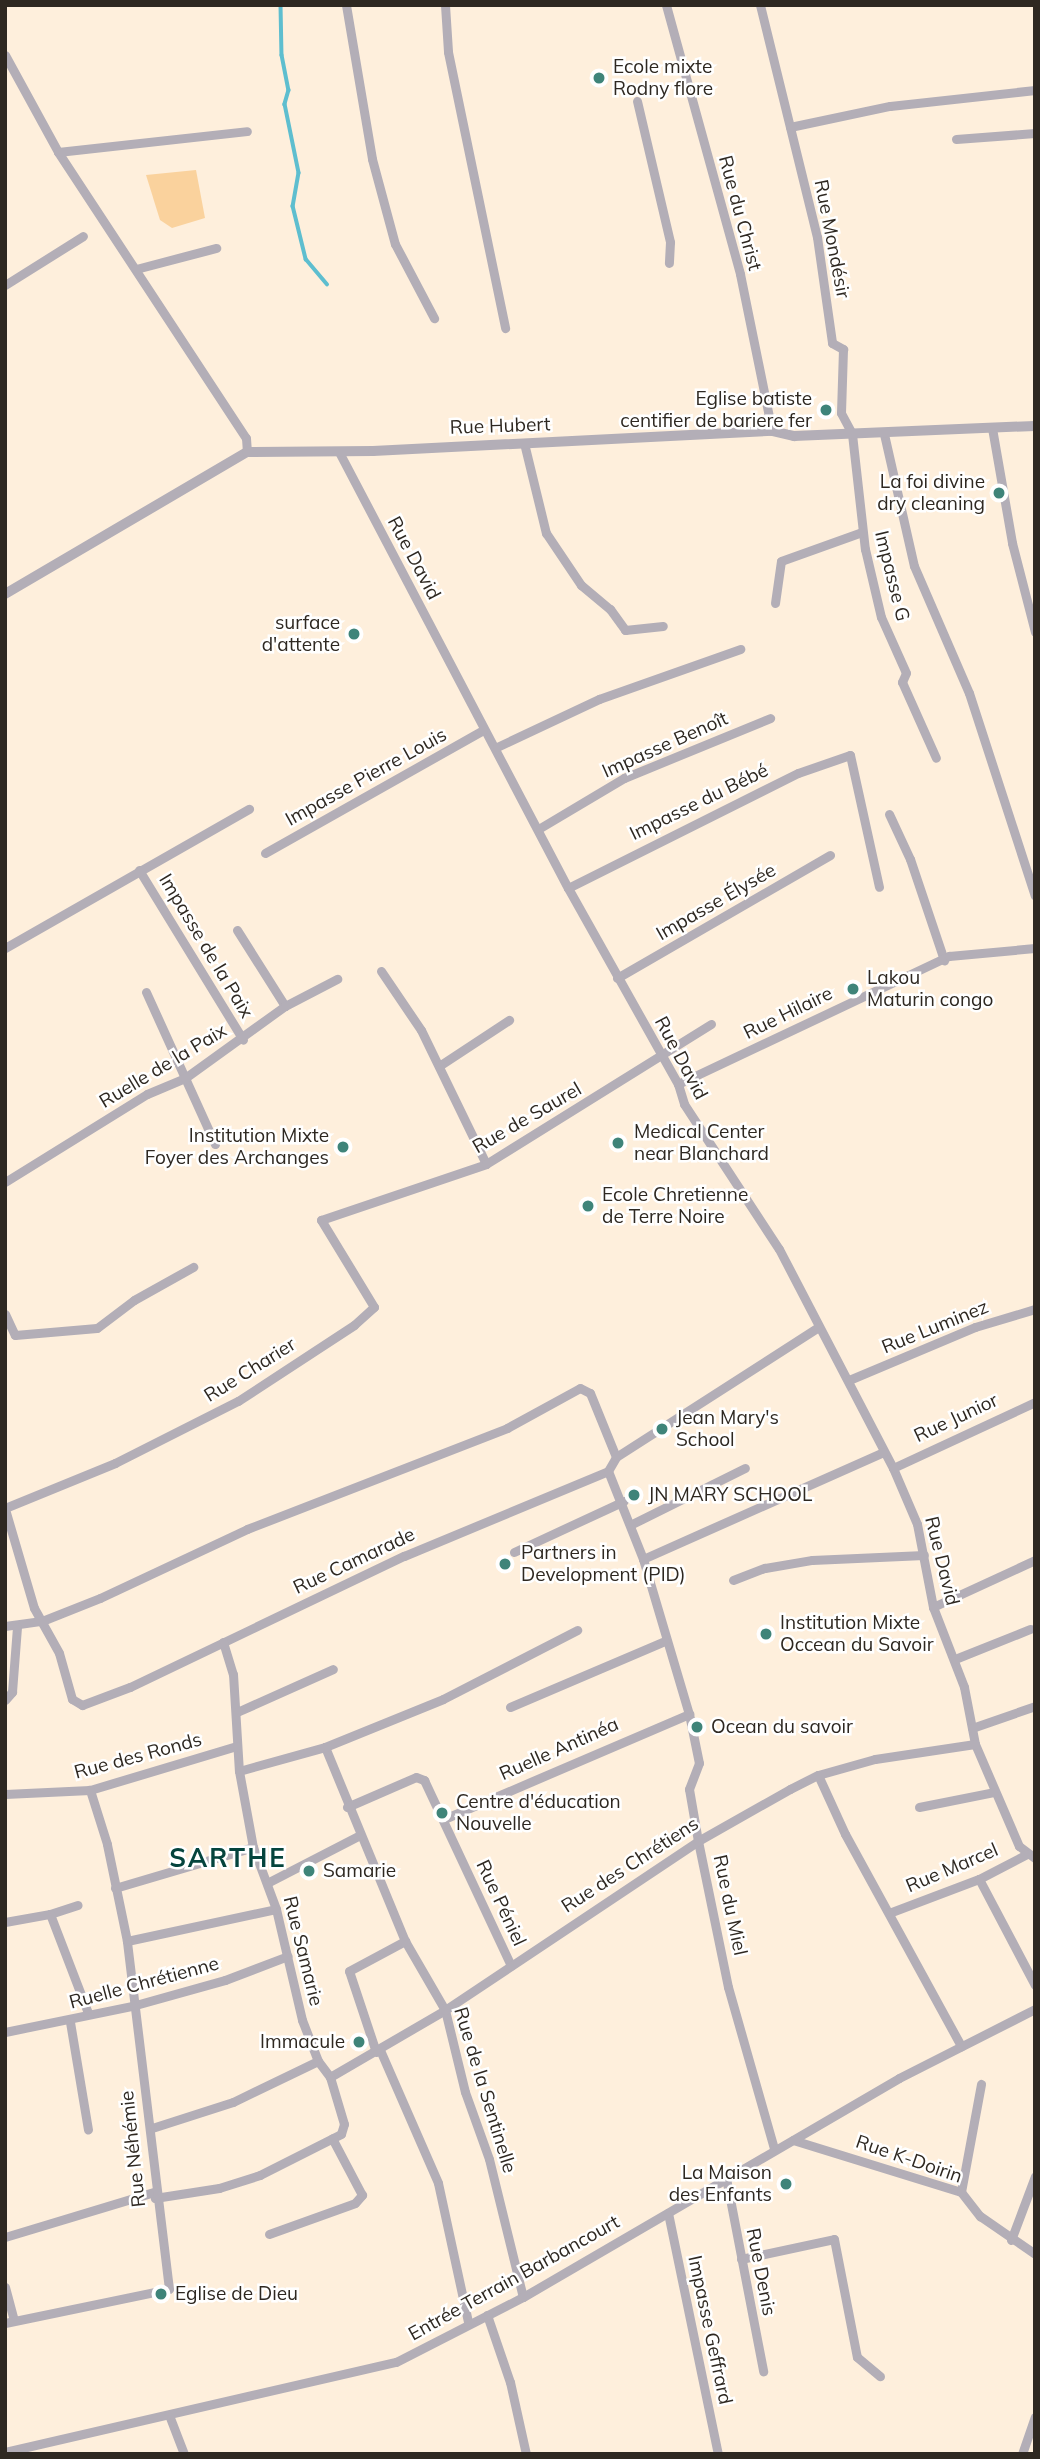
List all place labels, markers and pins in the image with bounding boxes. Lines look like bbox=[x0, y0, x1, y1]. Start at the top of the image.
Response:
place label: Ecole mixte Rodny flore bbox=[613, 56, 713, 100]
marker: Ecole mixte Rodny flore bbox=[591, 70, 607, 86]
place label: Eglise batiste centifier de bariere fer bbox=[620, 388, 812, 432]
marker: Eglise batiste centifier de bariere fer bbox=[818, 402, 834, 418]
place label: La foi divine dry cleaning bbox=[877, 471, 985, 515]
marker: La foi divine dry cleaning bbox=[991, 485, 1007, 501]
place label: surface d'attente bbox=[262, 612, 340, 656]
marker: surface d'attente bbox=[346, 626, 362, 642]
place label: Lakou Maturin congo bbox=[867, 967, 993, 1011]
marker: Lakou Maturin congo bbox=[845, 981, 861, 997]
place label: Medical Center near Blanchard bbox=[634, 1121, 769, 1165]
place label: Institution Mixte Foyer des Archanges bbox=[145, 1125, 329, 1169]
marker: Medical Center near Blanchard bbox=[608, 1133, 628, 1153]
marker: Institution Mixte Foyer des Archanges bbox=[335, 1139, 351, 1155]
place label: Ecole Chretienne de Terre Noire bbox=[602, 1184, 748, 1228]
marker: Ecole Chretienne de Terre Noire bbox=[580, 1198, 596, 1214]
place label: Jean Mary's School bbox=[676, 1407, 779, 1451]
marker: Jean Mary's School bbox=[654, 1421, 670, 1437]
place label: JN MARY SCHOOL bbox=[648, 1484, 812, 1506]
marker: JN MARY SCHOOL bbox=[626, 1487, 642, 1503]
place label: Partners in Development (PID) bbox=[521, 1542, 686, 1586]
marker: Partners in Development (PID) bbox=[495, 1554, 515, 1574]
place label: Institution Mixte Occean du Savoir bbox=[780, 1612, 934, 1656]
marker: Institution Mixte Occean du Savoir bbox=[758, 1626, 774, 1642]
place label: Ocean du savoir bbox=[711, 1716, 853, 1738]
marker: Ocean du savoir bbox=[689, 1719, 705, 1735]
place label: Centre d'éducation Nouvelle bbox=[456, 1791, 621, 1835]
marker: Centre d'éducation Nouvelle bbox=[434, 1805, 450, 1821]
place label: Samarie bbox=[323, 1860, 396, 1882]
marker: Samarie bbox=[301, 1863, 317, 1879]
place label: Immacule bbox=[260, 2031, 345, 2053]
marker: Immacule bbox=[351, 2034, 367, 2050]
place label: La Maison des Enfants bbox=[669, 2162, 772, 2206]
marker: La Maison des Enfants bbox=[778, 2176, 794, 2192]
place label: Eglise de Dieu bbox=[175, 2283, 298, 2305]
marker: Eglise de Dieu bbox=[153, 2286, 169, 2302]

